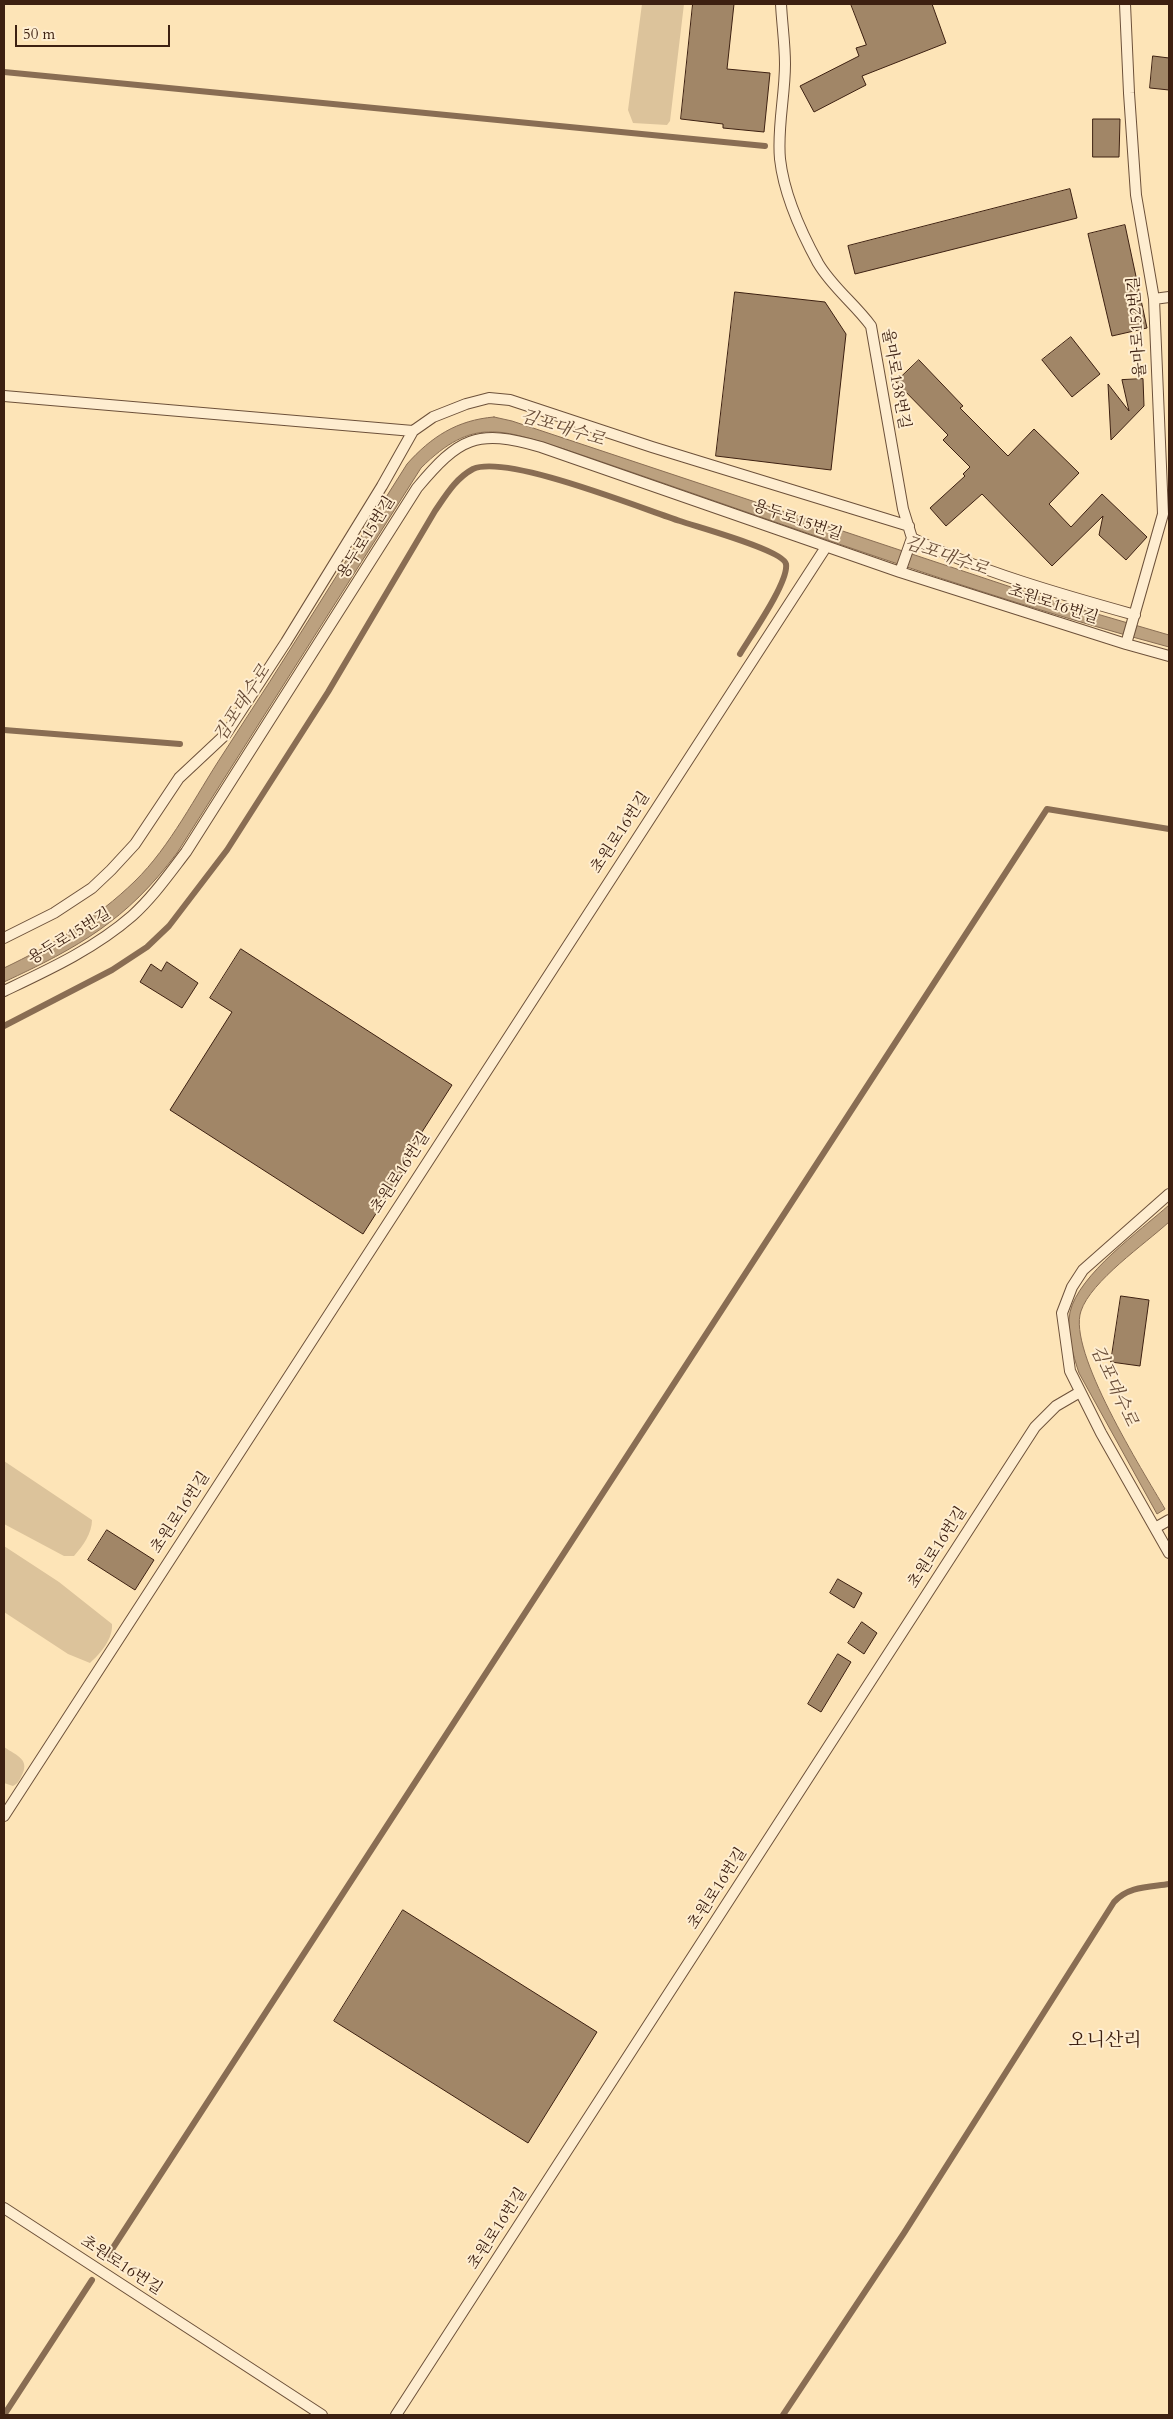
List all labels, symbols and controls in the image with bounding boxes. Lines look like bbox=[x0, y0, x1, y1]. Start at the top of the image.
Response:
scale bar bbox=[18, 15, 172, 47]
text: 50 m bbox=[23, 24, 55, 44]
street label: 율마로152번길 bbox=[1125, 276, 1151, 378]
street label: 율마로138번길 bbox=[877, 327, 913, 431]
water label: 김포대수로 bbox=[517, 406, 607, 452]
street label: 용두로15번길 bbox=[334, 493, 400, 583]
street label: 용두로15번길 bbox=[750, 497, 844, 545]
water label: 김포대수로 bbox=[901, 533, 991, 581]
street label: 초원로16번길 bbox=[1005, 581, 1101, 629]
water label: 김포대수로 bbox=[210, 662, 276, 746]
street label: 초원로16번길 bbox=[587, 788, 655, 878]
street label: 용두로15번길 bbox=[25, 905, 115, 969]
street label: 초원로16번길 bbox=[367, 1128, 435, 1218]
water label: 김포대수로 bbox=[1085, 1342, 1141, 1430]
street label: 초원로16번길 bbox=[147, 1468, 215, 1558]
street label: 초원로16번길 bbox=[904, 1503, 972, 1593]
street label: 초원로16번길 bbox=[684, 1844, 752, 1934]
district label: 오니산리 bbox=[1068, 2031, 1142, 2053]
street label: 초원로16번길 bbox=[464, 2184, 532, 2274]
street label: 초원로16번길 bbox=[76, 2232, 166, 2300]

